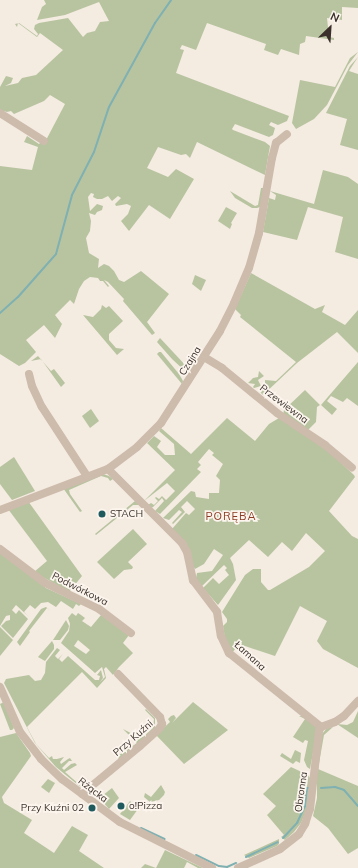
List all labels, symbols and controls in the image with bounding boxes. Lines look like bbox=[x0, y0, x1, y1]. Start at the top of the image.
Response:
north arrow bbox=[310, 8, 350, 48]
text: N bbox=[328, 9, 342, 25]
street label: Czajna bbox=[176, 344, 204, 378]
street label: Przewiewna bbox=[257, 382, 311, 426]
place label: STACH bbox=[110, 508, 143, 520]
marker: STACH bbox=[97, 509, 107, 519]
district label: PORĘBA bbox=[205, 509, 257, 523]
street label: Podwórkowa bbox=[50, 570, 110, 608]
street label: Łamana bbox=[232, 639, 268, 673]
street label: Przy Kuźni bbox=[111, 718, 155, 758]
street label: Obronna bbox=[292, 771, 310, 813]
street label: Rżącka bbox=[76, 775, 110, 805]
place label: o!Pizza bbox=[129, 800, 162, 812]
marker: o!Pizza bbox=[116, 801, 126, 811]
place label: Przy Kuźni 02 bbox=[21, 802, 84, 814]
marker: Przy Kuźni 02 bbox=[87, 803, 97, 813]

